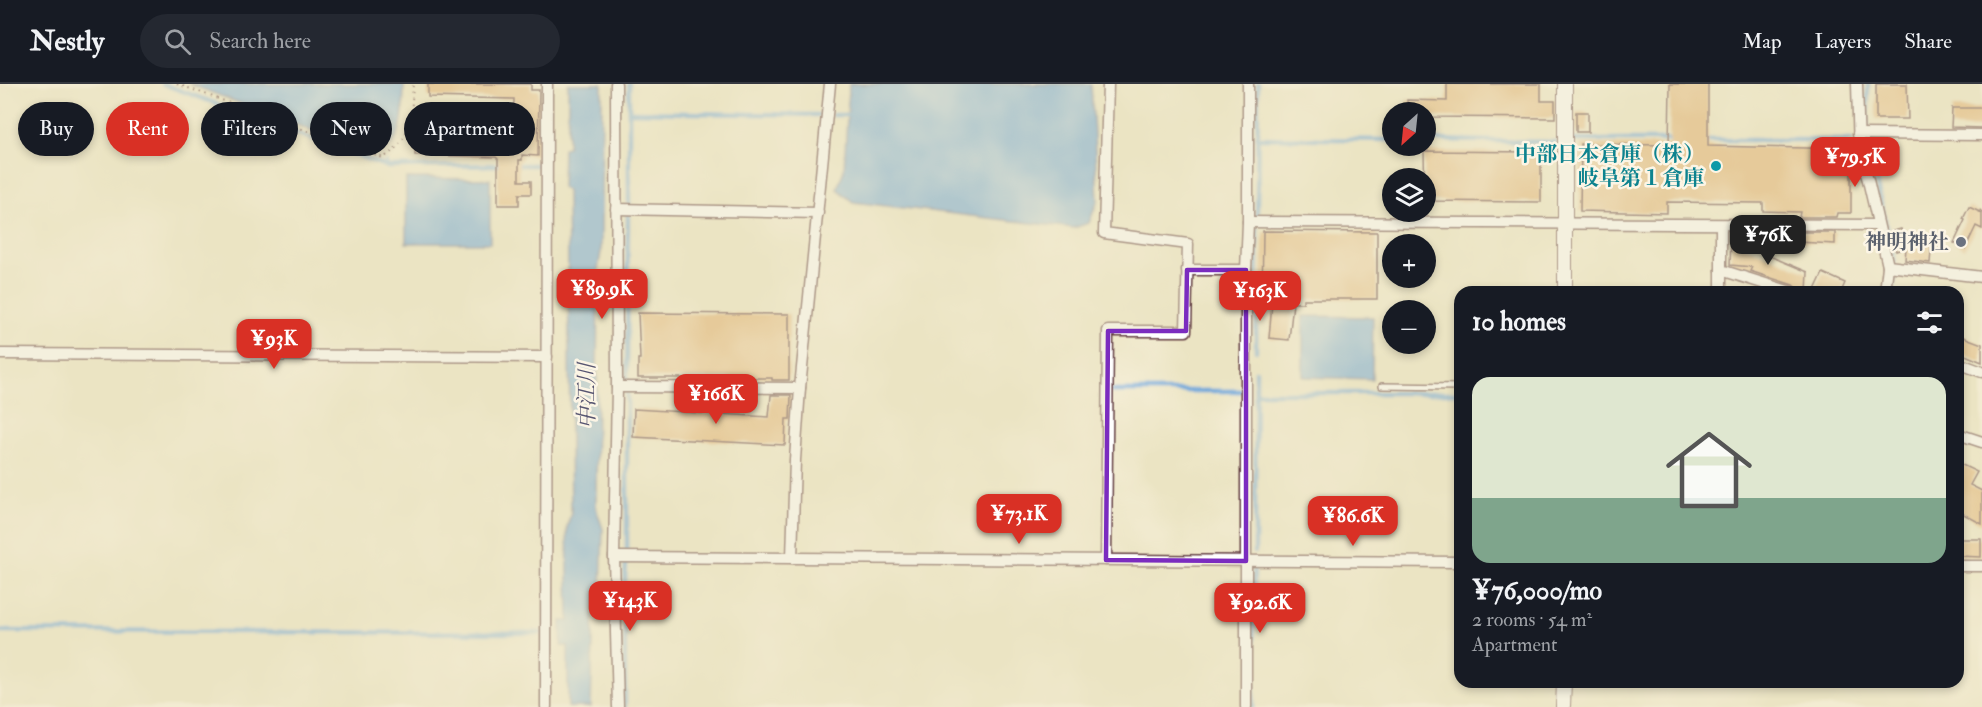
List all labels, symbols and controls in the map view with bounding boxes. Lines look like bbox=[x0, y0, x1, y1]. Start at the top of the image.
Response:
search box bbox=[140, 14, 560, 68]
text: Nestly bbox=[30, 24, 104, 59]
icon: search bbox=[161, 25, 194, 58]
text: Search here bbox=[209, 27, 311, 55]
text: Map bbox=[1742, 28, 1782, 55]
text: Layers bbox=[1815, 28, 1871, 55]
text: Share bbox=[1904, 28, 1952, 55]
chip: Buy bbox=[18, 102, 94, 156]
chip: Rent bbox=[106, 102, 189, 156]
chip: Filters bbox=[201, 102, 298, 156]
chip: New bbox=[310, 102, 392, 156]
chip: Apartment bbox=[404, 102, 535, 156]
north arrow bbox=[1382, 102, 1436, 156]
map controls bbox=[1382, 102, 1436, 354]
pin: ¥79.5K bbox=[1806, 137, 1904, 188]
place label: 中部日本倉庫（株） 岐阜第１倉庫 bbox=[1515, 141, 1704, 192]
text: ¥79.5K bbox=[1825, 144, 1885, 169]
marker: 中部日本倉庫（株） 岐阜第１倉庫 bbox=[1709, 159, 1723, 173]
button: layers bbox=[1382, 168, 1436, 222]
pin: ¥76K bbox=[1732, 215, 1804, 266]
text: ¥76K bbox=[1744, 222, 1792, 247]
place label: 神明神社 bbox=[1865, 229, 1949, 256]
button: + bbox=[1382, 234, 1436, 288]
marker: 神明神社 bbox=[1954, 235, 1968, 249]
pin: ¥89.9K bbox=[553, 269, 651, 320]
pin: ¥163K bbox=[1218, 271, 1302, 322]
text: ¥89.9K bbox=[571, 276, 633, 301]
text: ¥163K bbox=[1233, 278, 1287, 303]
button: − bbox=[1382, 300, 1436, 354]
text: 10 homes bbox=[1472, 306, 1566, 338]
icon: filters bbox=[1913, 306, 1946, 339]
pin: ¥93K bbox=[238, 319, 310, 370]
text: ¥93K bbox=[251, 326, 297, 351]
water label: 中江川 bbox=[573, 361, 601, 429]
pin: ¥166K bbox=[674, 374, 758, 425]
text: ¥166K bbox=[688, 381, 744, 406]
icon: home bbox=[1655, 416, 1763, 524]
pin: ¥73.1K bbox=[970, 494, 1068, 545]
pin: ¥86.6K bbox=[1304, 496, 1402, 547]
text: ¥73.1K bbox=[991, 501, 1047, 526]
text: ¥86.6K bbox=[1322, 503, 1384, 528]
text: ¥76,000/mo bbox=[1472, 575, 1602, 607]
pin: ¥143K bbox=[588, 581, 672, 632]
pin: ¥92.6K bbox=[1211, 583, 1309, 634]
text: ¥143K bbox=[603, 588, 657, 613]
text: ¥92.6K bbox=[1228, 590, 1292, 615]
text: 2 rooms · 54 m² bbox=[1472, 607, 1592, 632]
text: Apartment bbox=[1472, 632, 1557, 657]

